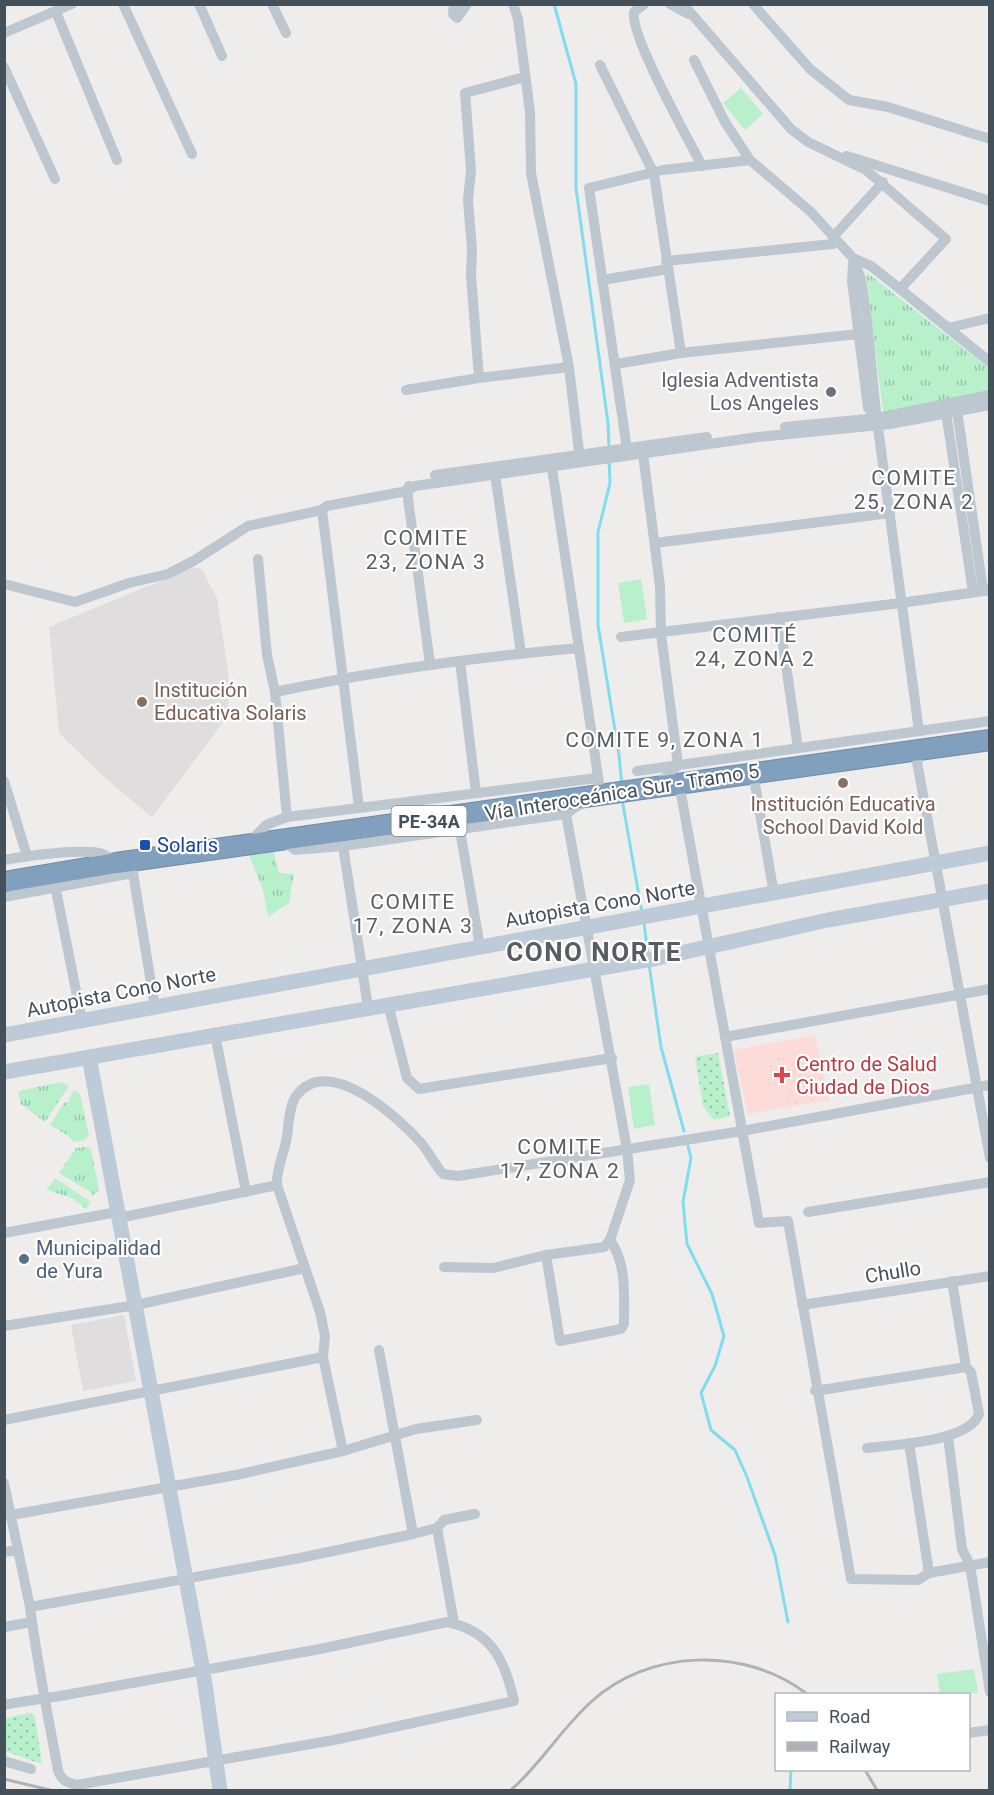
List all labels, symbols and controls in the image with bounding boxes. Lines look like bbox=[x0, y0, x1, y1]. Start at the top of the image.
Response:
place label: Iglesia Adventista Los Angeles bbox=[661, 368, 819, 415]
marker: Iglesia Adventista Los Angeles bbox=[824, 385, 838, 399]
district label: COMITE 25, ZONA 2 bbox=[854, 466, 974, 514]
district label: COMITE 23, ZONA 3 bbox=[366, 526, 486, 574]
district label: COMITÉ 24, ZONA 2 bbox=[695, 623, 815, 671]
place label: Institución Educativa Solaris bbox=[154, 678, 307, 725]
marker: Institución Educativa Solaris bbox=[135, 695, 149, 709]
district label: COMITE 9, ZONA 1 bbox=[565, 728, 765, 752]
street label: Vía Interoceánica Sur - Tramo 5 bbox=[483, 758, 761, 826]
marker: Institución Educativa School David Kold bbox=[836, 776, 850, 790]
place label: Institución Educativa School David Kold bbox=[750, 792, 936, 839]
road number: PE-34A bbox=[392, 806, 466, 836]
place label: Solaris bbox=[157, 833, 218, 857]
marker: Solaris bbox=[138, 838, 152, 852]
street label: Autopista Cono Norte bbox=[503, 875, 697, 933]
district label: COMITE 17, ZONA 3 bbox=[353, 890, 473, 938]
district label: CONO NORTE bbox=[506, 937, 682, 967]
street label: Autopista Cono Norte bbox=[24, 962, 218, 1022]
place label: Centro de Salud Ciudad de Dios bbox=[796, 1052, 937, 1099]
marker: Centro de Salud Ciudad de Dios bbox=[773, 1066, 791, 1084]
district label: COMITE 17, ZONA 2 bbox=[500, 1135, 620, 1183]
place label: Municipalidad de Yura bbox=[36, 1236, 161, 1283]
marker: Municipalidad de Yura bbox=[17, 1252, 31, 1266]
street label: Chullo bbox=[863, 1256, 923, 1288]
legend bbox=[775, 1693, 970, 1771]
text: Road bbox=[829, 1706, 870, 1727]
text: Railway bbox=[829, 1736, 891, 1757]

